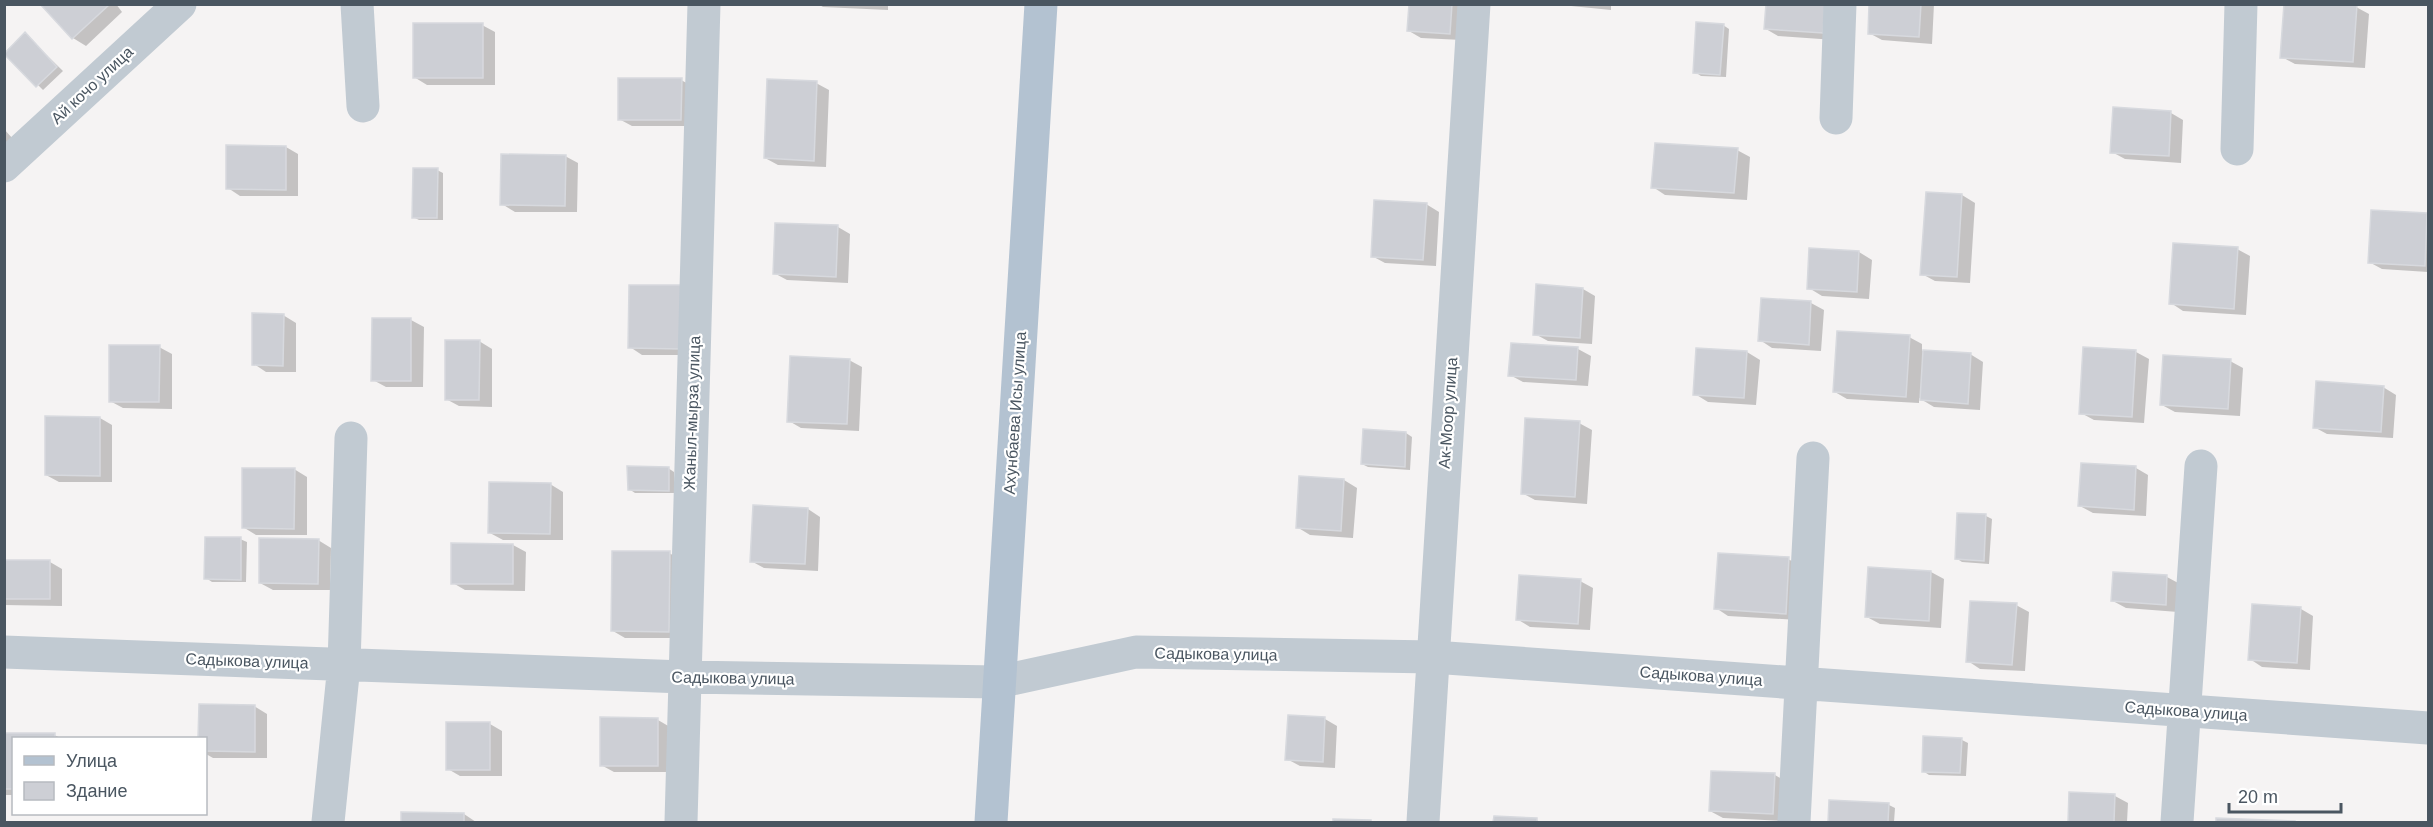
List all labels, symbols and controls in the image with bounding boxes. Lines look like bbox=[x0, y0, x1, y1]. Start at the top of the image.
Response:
street label: Ай кочо улица bbox=[48, 43, 136, 127]
street label: Ахунбаева Исы улица bbox=[1001, 331, 1029, 495]
street label: Жаныл-мырза улица bbox=[681, 335, 703, 491]
street label: Ак-Моор улица bbox=[1436, 357, 1460, 469]
street label: Садыкова улица bbox=[1154, 644, 1278, 664]
street label: Садыкова улица bbox=[185, 650, 309, 672]
street label: Садыкова улица bbox=[1639, 663, 1763, 689]
street label: Садыкова улица bbox=[671, 668, 795, 688]
street label: Садыкова улица bbox=[2124, 698, 2248, 724]
legend bbox=[12, 737, 207, 815]
text: Улица bbox=[66, 751, 118, 771]
scale bar bbox=[2229, 776, 2342, 814]
text: Здание bbox=[66, 781, 127, 801]
text: 20 m bbox=[2238, 787, 2278, 807]

